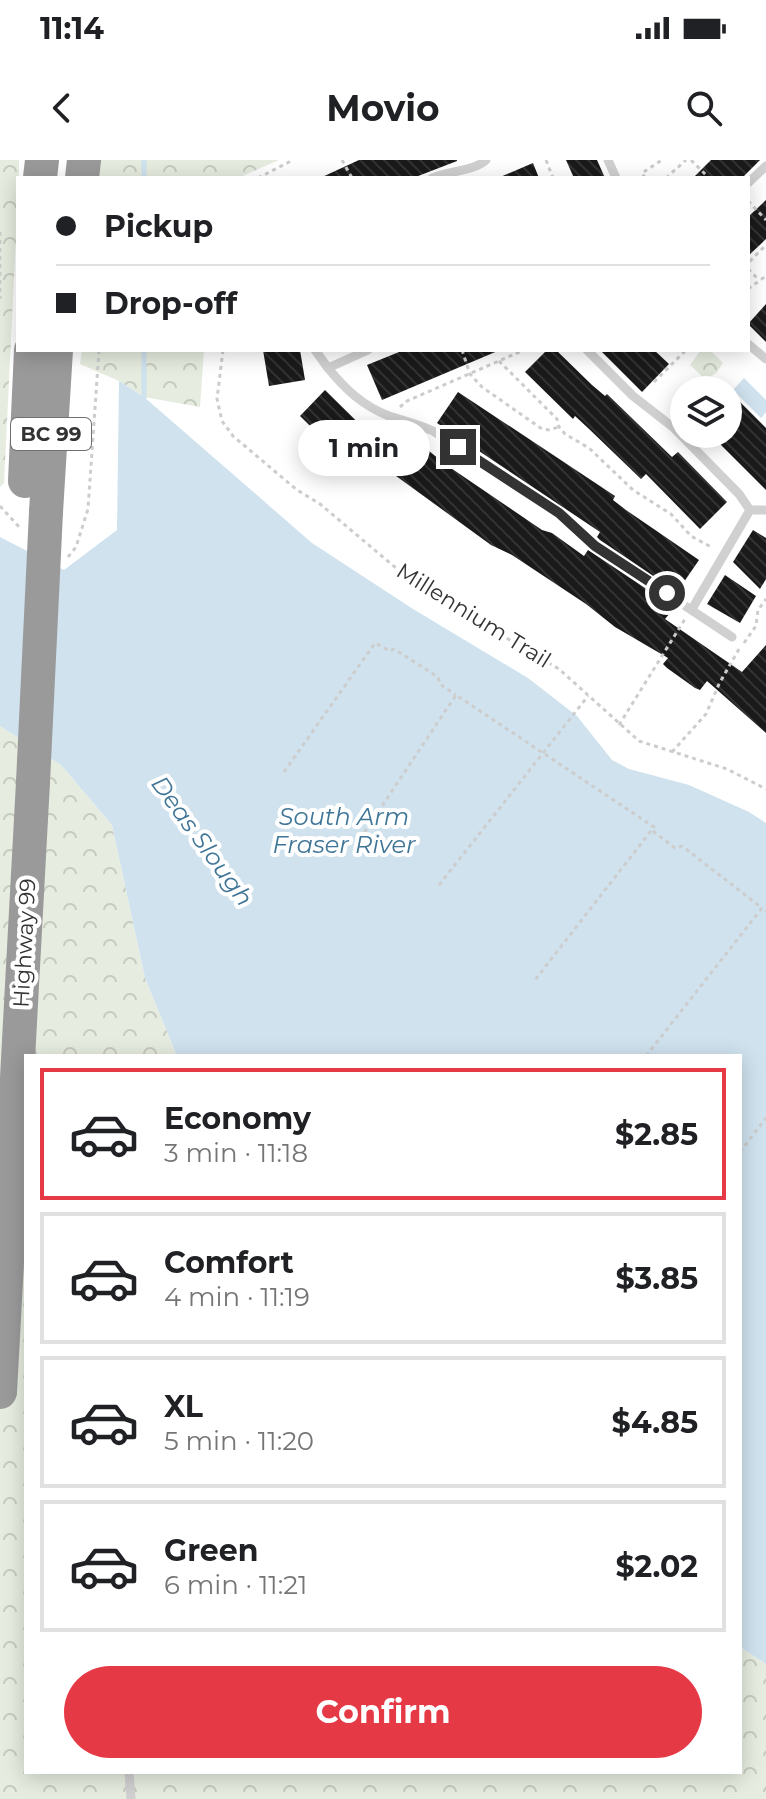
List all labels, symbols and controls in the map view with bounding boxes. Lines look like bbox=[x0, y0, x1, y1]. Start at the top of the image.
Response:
text: 11:14 bbox=[40, 10, 104, 47]
icon: back bbox=[40, 86, 84, 130]
text: Movio bbox=[326, 86, 440, 130]
icon: search bbox=[682, 86, 726, 130]
text: Pickup bbox=[104, 208, 213, 245]
text: Drop-off bbox=[104, 285, 237, 322]
map controls bbox=[670, 376, 742, 448]
button: layers bbox=[670, 376, 742, 448]
road number: BC 99 bbox=[11, 418, 91, 450]
callout: 1 min bbox=[298, 419, 430, 475]
route end bbox=[440, 429, 476, 465]
text: 1 min bbox=[329, 432, 399, 464]
street label: Millennium Trail bbox=[392, 557, 556, 674]
route start bbox=[649, 575, 685, 611]
water label: Deas Slough bbox=[146, 770, 259, 911]
water label: South Arm Fraser River bbox=[272, 802, 417, 859]
street label: Highway 99 bbox=[8, 878, 41, 1008]
icon: car bbox=[68, 1098, 140, 1170]
text: Economy bbox=[164, 1100, 311, 1137]
text: $2.85 bbox=[615, 1116, 698, 1153]
text: 3 min · 11:18 bbox=[164, 1137, 308, 1169]
icon: car bbox=[68, 1242, 140, 1314]
text: Comfort bbox=[164, 1244, 294, 1281]
text: $3.85 bbox=[615, 1260, 698, 1297]
text: 4 min · 11:19 bbox=[164, 1281, 310, 1313]
icon: car bbox=[68, 1386, 140, 1458]
text: XL bbox=[164, 1388, 203, 1425]
text: $4.85 bbox=[611, 1404, 698, 1441]
text: 5 min · 11:20 bbox=[164, 1425, 314, 1457]
icon: car bbox=[68, 1530, 140, 1602]
text: Green bbox=[164, 1532, 258, 1569]
text: $2.02 bbox=[615, 1548, 698, 1585]
text: 6 min · 11:21 bbox=[164, 1569, 307, 1601]
button: Confirm bbox=[64, 1666, 702, 1758]

